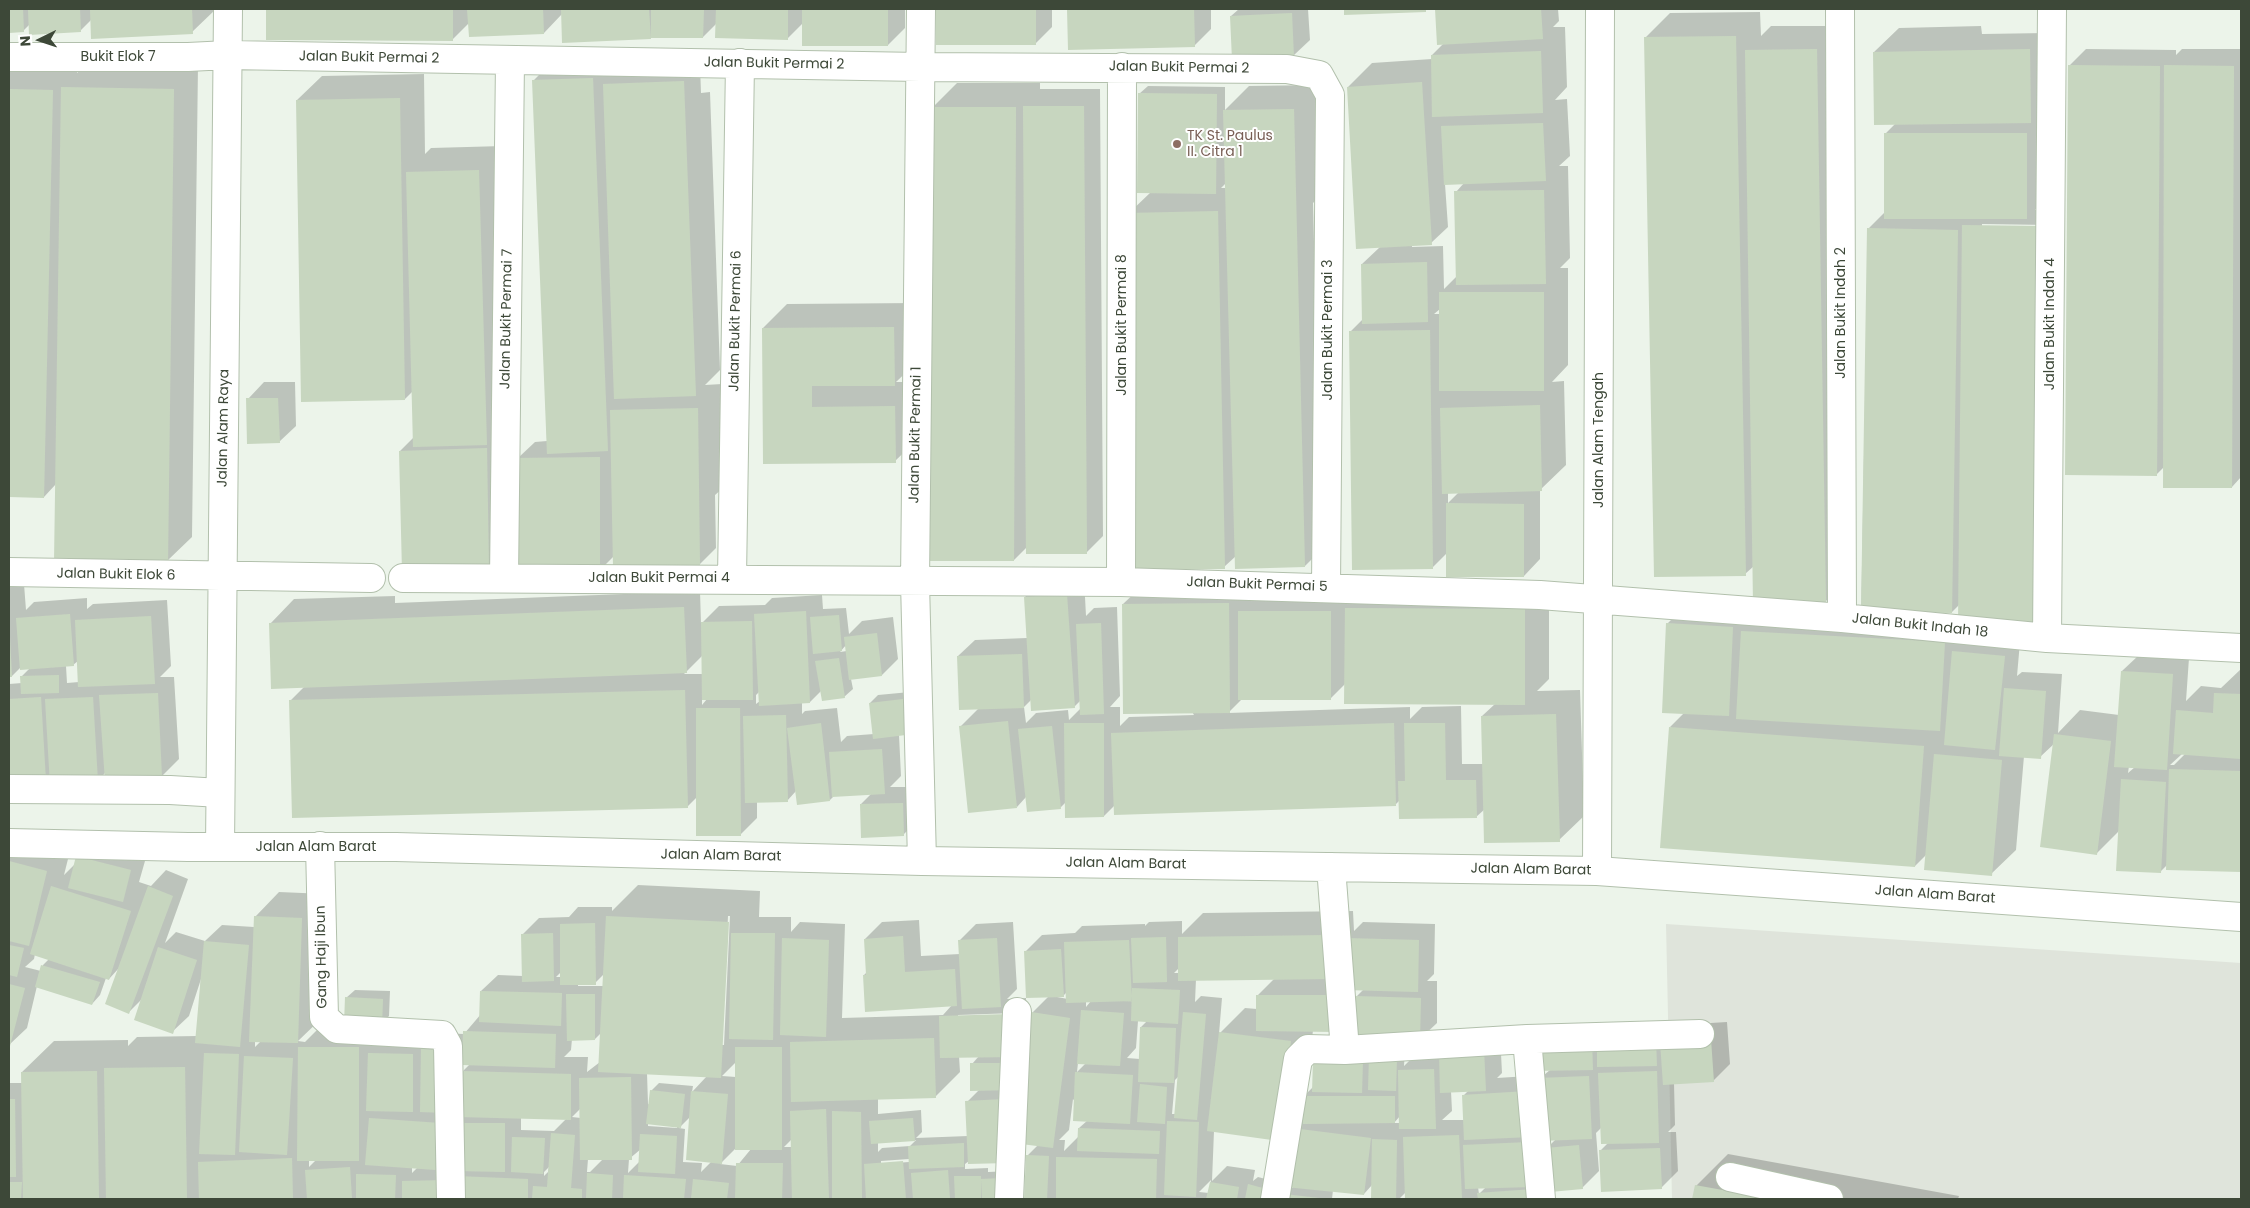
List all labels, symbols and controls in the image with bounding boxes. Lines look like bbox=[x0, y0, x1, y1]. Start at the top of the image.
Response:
north arrow bbox=[15, 15, 65, 65]
text: N bbox=[15, 35, 35, 47]
street label: Jalan Bukit Permai 2 bbox=[299, 48, 439, 68]
street label: Bukit Elok 7 bbox=[80, 49, 156, 65]
street label: Jalan Bukit Permai 2 bbox=[704, 54, 844, 74]
street label: Jalan Bukit Permai 2 bbox=[1109, 58, 1249, 78]
place label: TK St. Paulus II. Citra 1 bbox=[1187, 128, 1273, 160]
marker: TK St. Paulus II. Citra 1 bbox=[1171, 138, 1183, 150]
street label: Jalan Bukit Indah 2 bbox=[1833, 247, 1849, 379]
street label: Jalan Bukit Permai 7 bbox=[497, 249, 517, 389]
street label: Jalan Bukit Permai 6 bbox=[726, 250, 746, 392]
street label: Jalan Bukit Permai 8 bbox=[1114, 254, 1130, 396]
street label: Jalan Bukit Indah 4 bbox=[2042, 258, 2058, 390]
street label: Jalan Bukit Permai 3 bbox=[1320, 260, 1336, 400]
street label: Jalan Bukit Permai 1 bbox=[906, 366, 926, 504]
street label: Jalan Alam Raya bbox=[215, 369, 233, 487]
street label: Jalan Alam Tengah bbox=[1591, 372, 1607, 508]
street label: Jalan Bukit Elok 6 bbox=[56, 566, 176, 584]
street label: Jalan Bukit Permai 4 bbox=[588, 570, 730, 586]
street label: Jalan Bukit Permai 5 bbox=[1186, 574, 1328, 596]
street label: Jalan Bukit Indah 18 bbox=[1851, 610, 1989, 642]
street label: Jalan Alam Barat bbox=[256, 839, 376, 855]
street label: Jalan Alam Barat bbox=[660, 847, 782, 865]
street label: Jalan Alam Barat bbox=[1065, 855, 1187, 873]
street label: Jalan Alam Barat bbox=[1470, 861, 1592, 879]
street label: Jalan Alam Barat bbox=[1874, 882, 1996, 908]
street label: Gang Haji Ibun bbox=[313, 905, 331, 1009]

